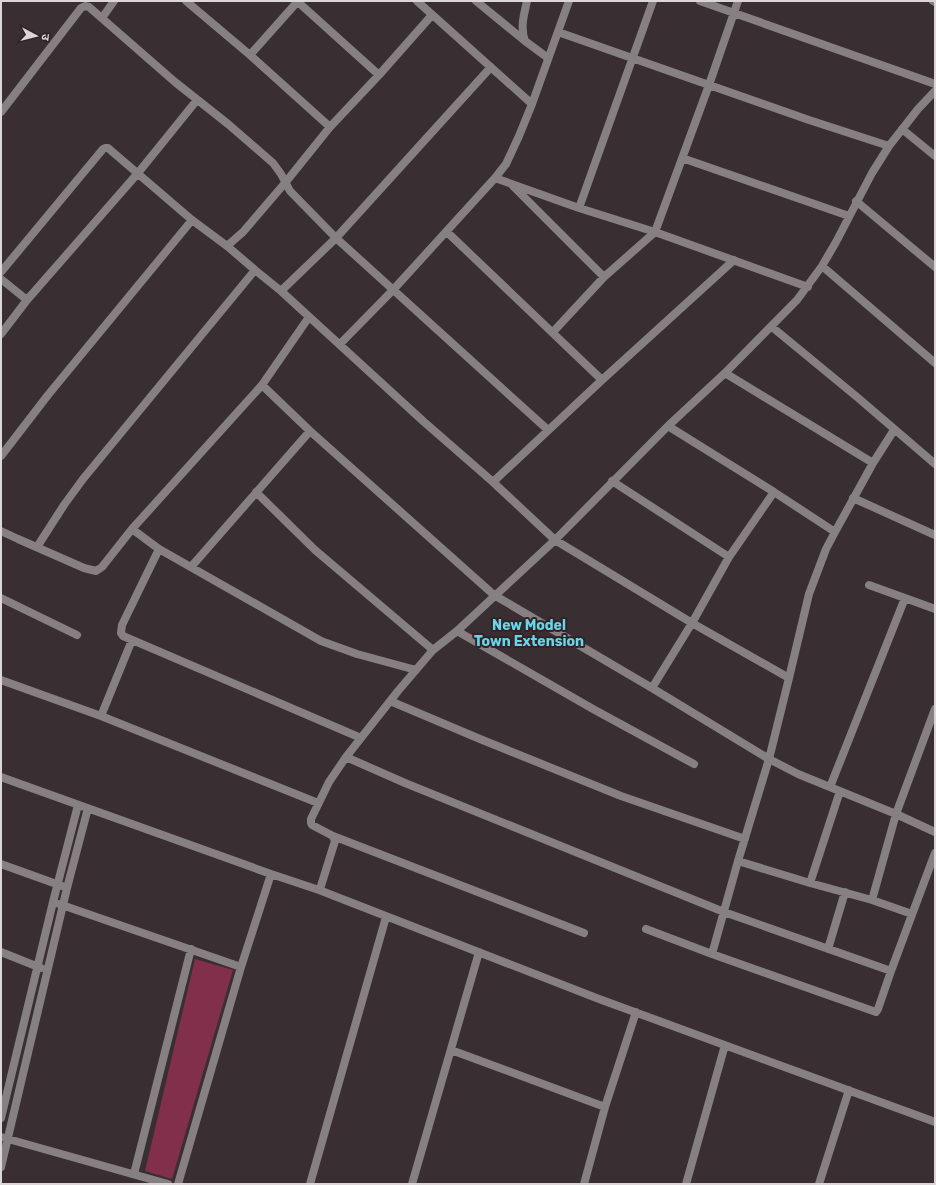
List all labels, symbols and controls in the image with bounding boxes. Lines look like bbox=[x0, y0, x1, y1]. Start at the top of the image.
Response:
north arrow bbox=[16, 16, 56, 56]
text: उ bbox=[39, 33, 52, 42]
district label: New Model Town Extension bbox=[474, 617, 584, 650]

